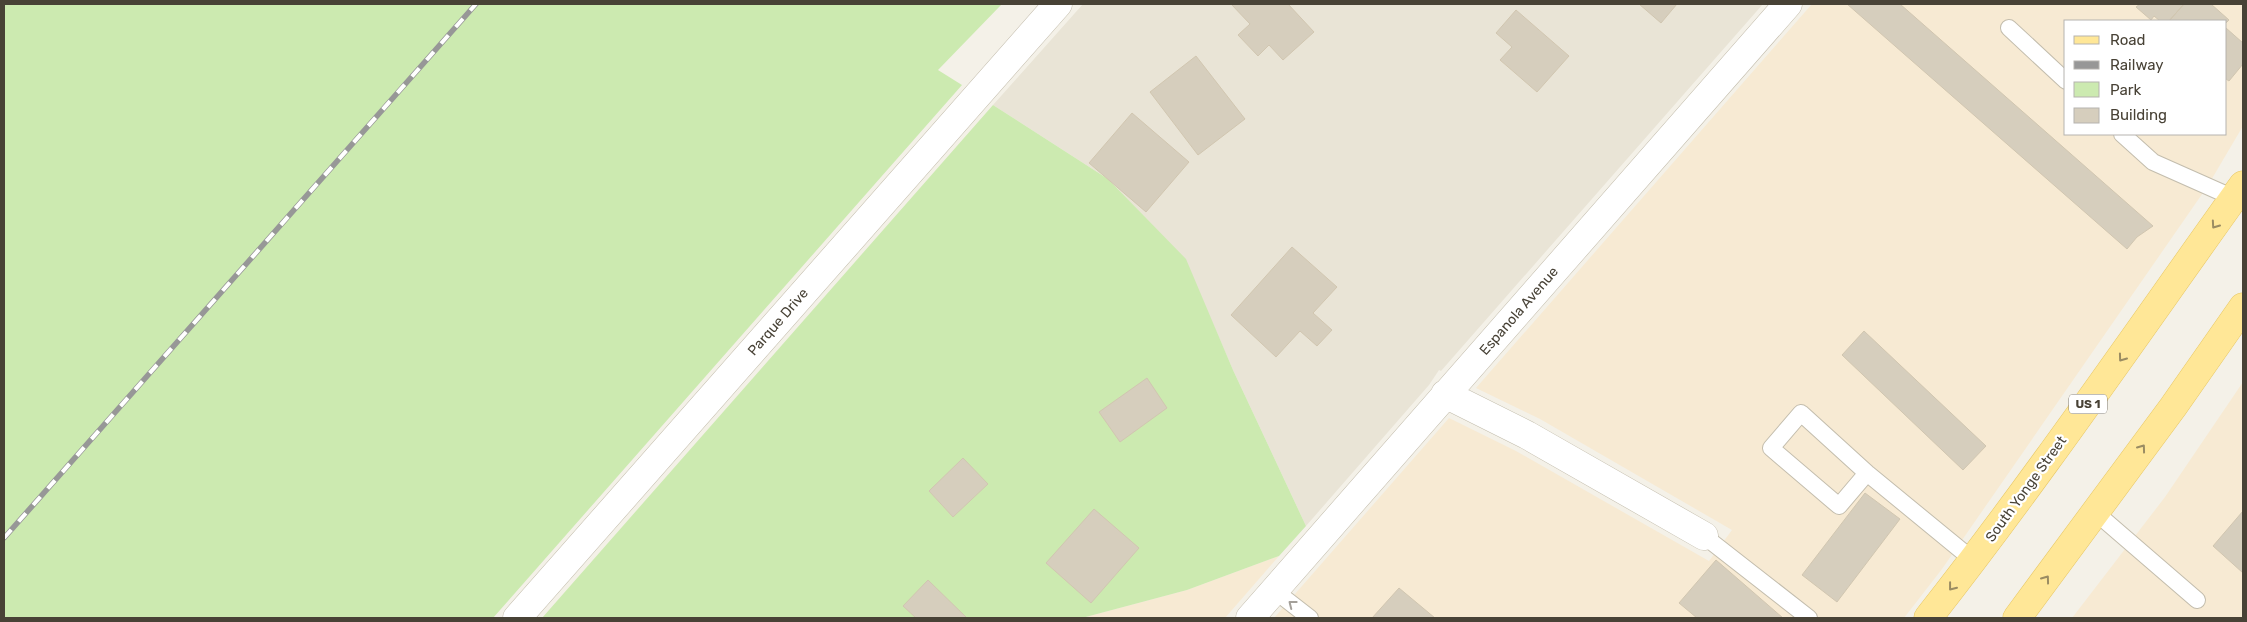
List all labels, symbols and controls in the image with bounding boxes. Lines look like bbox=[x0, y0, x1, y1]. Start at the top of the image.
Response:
legend bbox=[2064, 20, 2227, 135]
text: Road bbox=[2110, 31, 2146, 49]
text: Railway bbox=[2110, 56, 2164, 74]
text: Park bbox=[2110, 81, 2141, 99]
text: Building bbox=[2110, 106, 2167, 124]
one-way arrow bbox=[2212, 219, 2221, 229]
street label: Espanola Avenue bbox=[1476, 263, 1562, 359]
street label: Parque Drive bbox=[744, 285, 812, 359]
one-way arrow bbox=[2119, 352, 2127, 361]
road number: US 1 bbox=[2069, 394, 2107, 414]
street label: South Yonge Street bbox=[1982, 432, 2070, 545]
one-way arrow bbox=[2137, 445, 2145, 454]
one-way arrow bbox=[2040, 576, 2050, 585]
one-way arrow bbox=[1949, 581, 1958, 591]
one-way arrow bbox=[1289, 602, 1298, 610]

